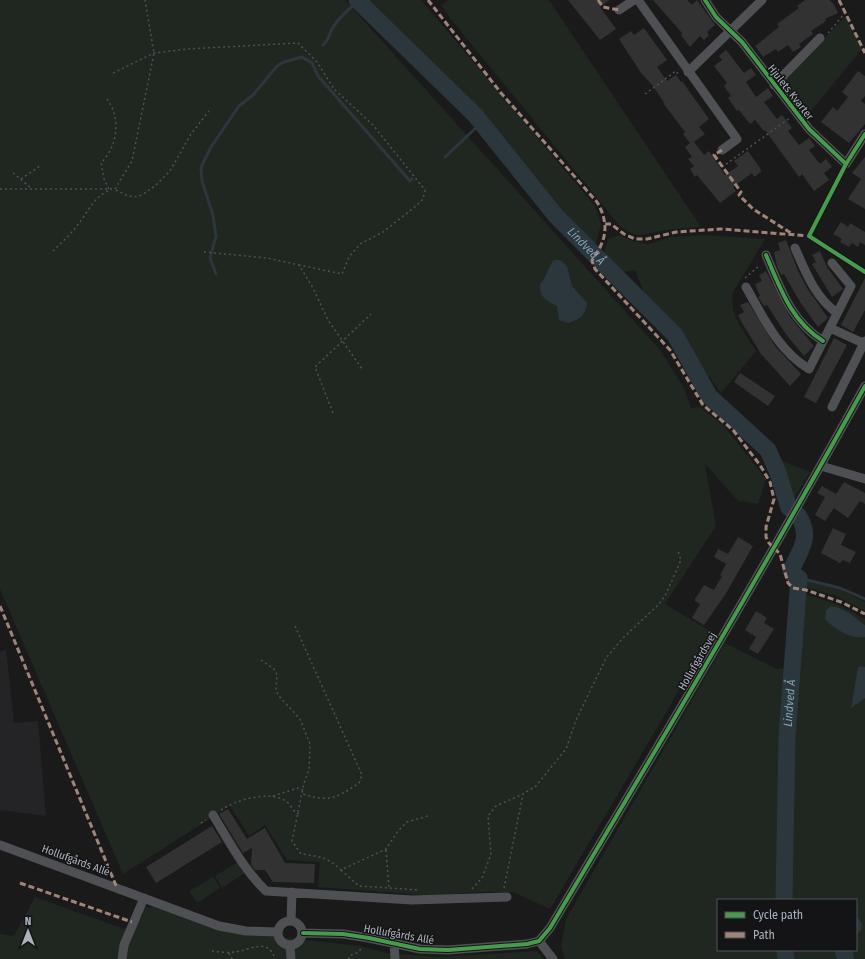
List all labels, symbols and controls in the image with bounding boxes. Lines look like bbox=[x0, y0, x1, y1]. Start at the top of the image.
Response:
street label: Hjulets Kvarter bbox=[765, 62, 816, 123]
water label: Lindved Å bbox=[565, 225, 609, 268]
street label: Hollufgårdsvej bbox=[676, 630, 719, 693]
water label: Lindved Å bbox=[781, 679, 798, 727]
street label: Hollufgårds Allé bbox=[40, 842, 112, 879]
legend bbox=[717, 899, 857, 951]
text: Cycle path bbox=[753, 908, 803, 922]
north arrow bbox=[8, 911, 48, 951]
text: N bbox=[25, 915, 31, 928]
street label: Hollufgårds Allé bbox=[363, 922, 435, 947]
text: Path bbox=[753, 928, 775, 942]

